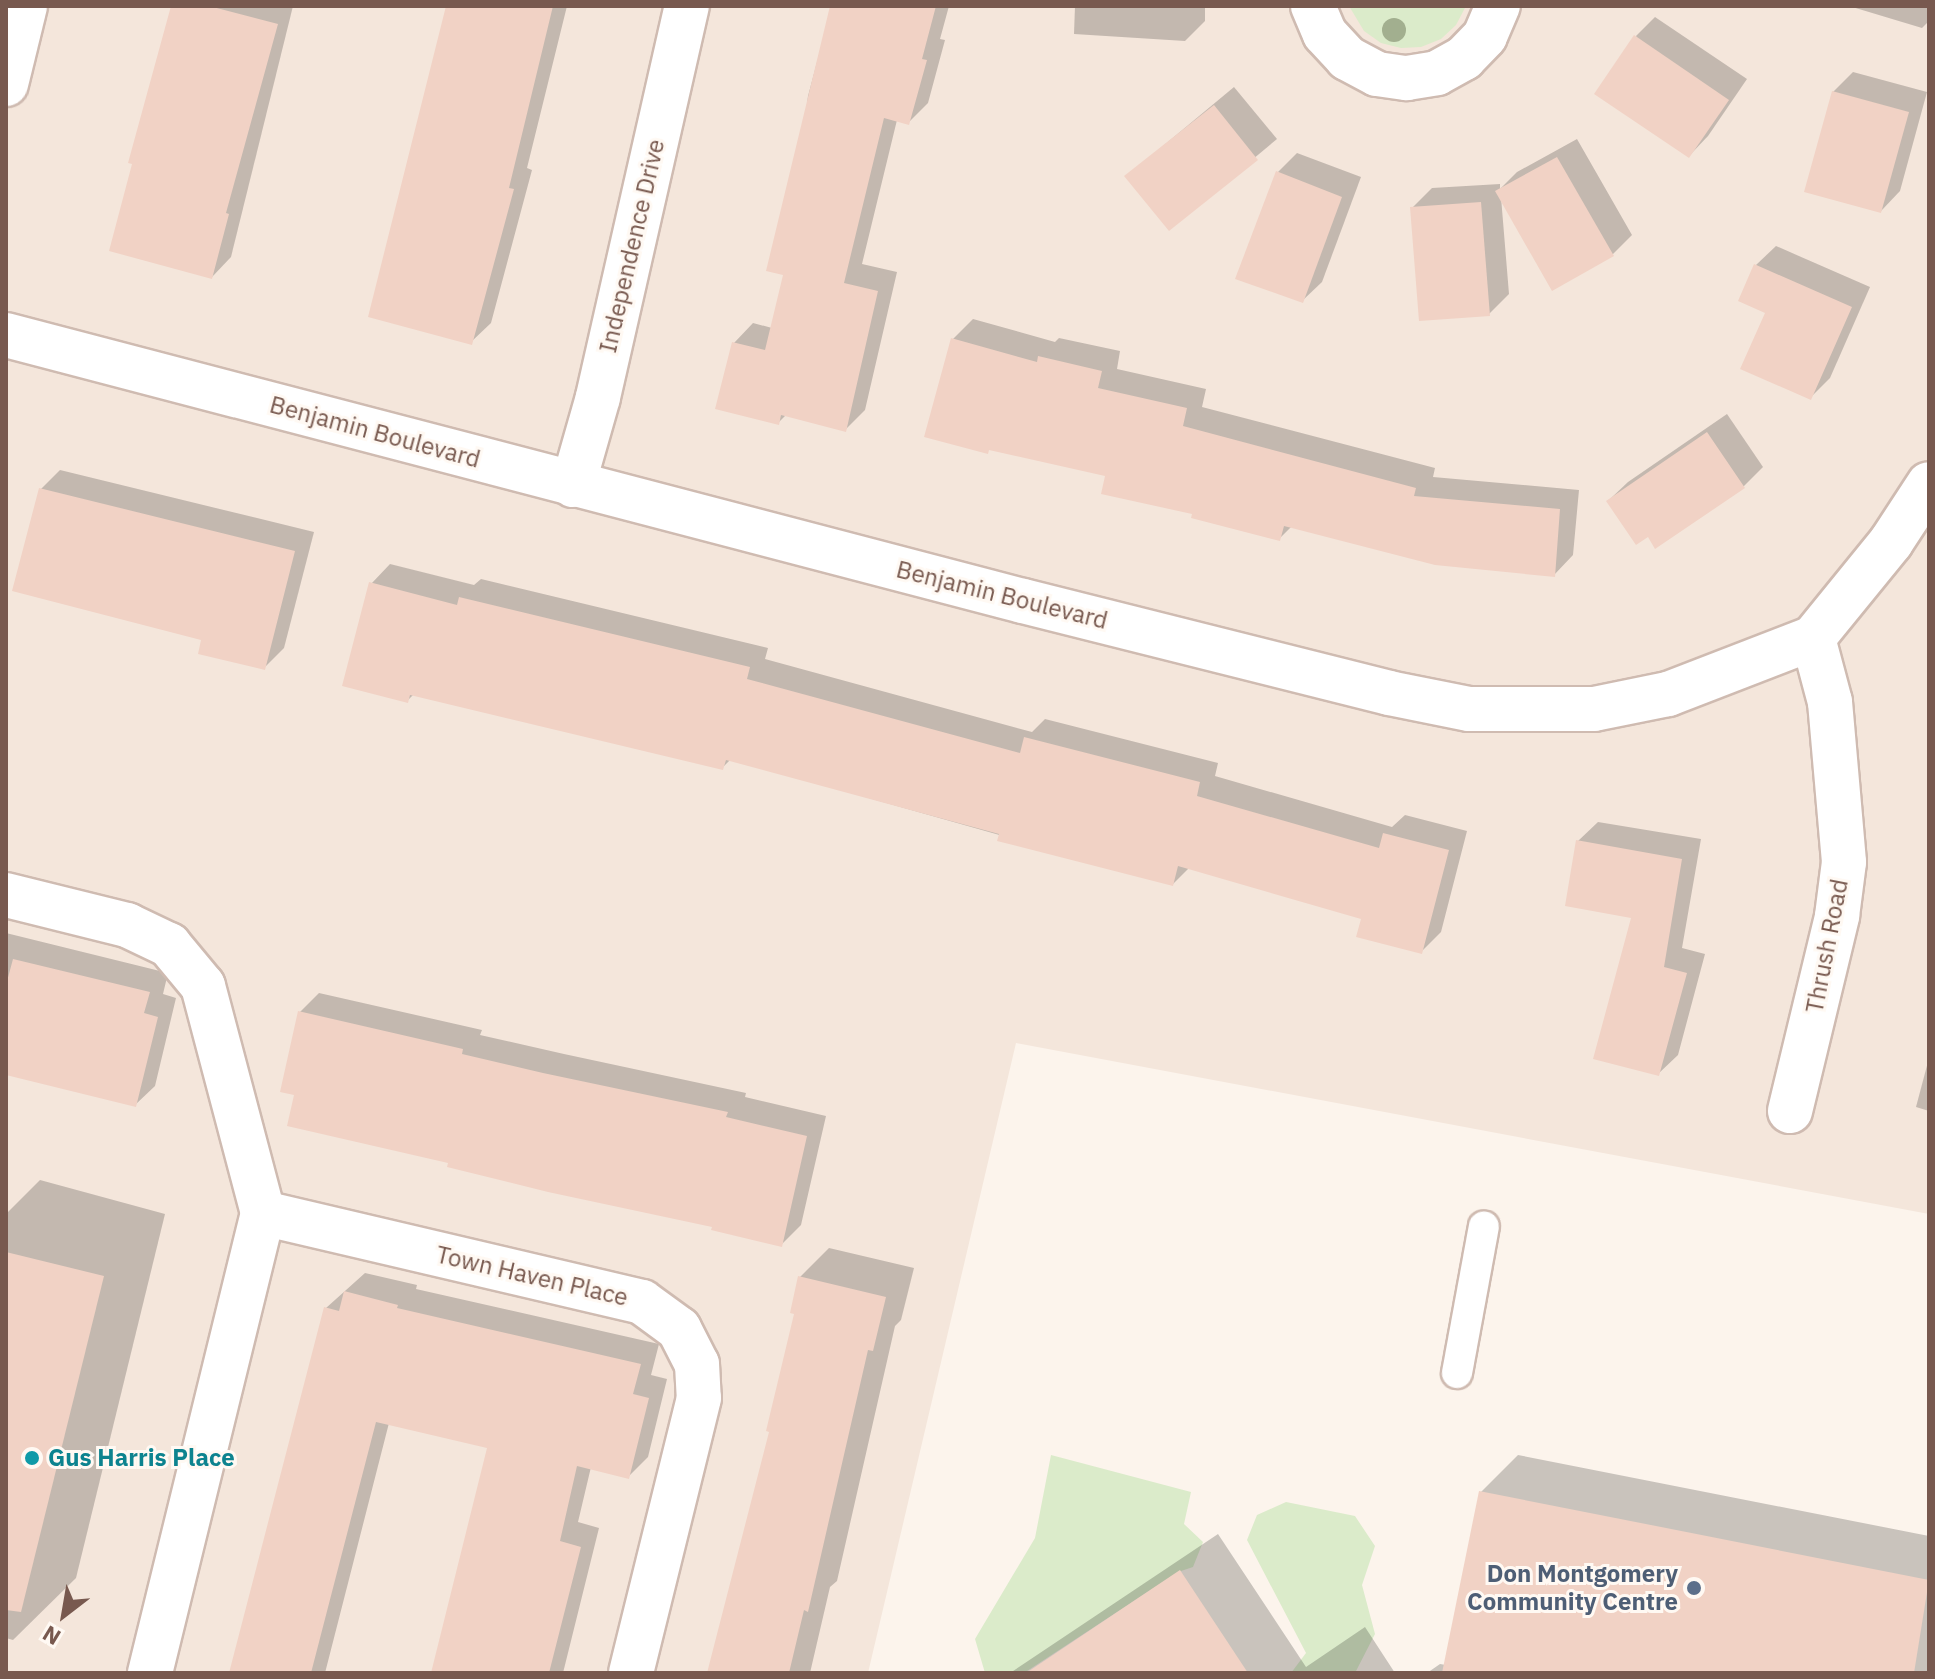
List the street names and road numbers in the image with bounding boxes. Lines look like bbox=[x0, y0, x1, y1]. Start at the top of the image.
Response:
street label: Independence Drive bbox=[593, 136, 671, 356]
street label: Benjamin Boulevard bbox=[267, 390, 483, 474]
street label: Benjamin Boulevard bbox=[893, 555, 1111, 635]
street label: Thrush Road bbox=[1800, 877, 1854, 1015]
street label: Town Haven Place bbox=[433, 1240, 631, 1312]

